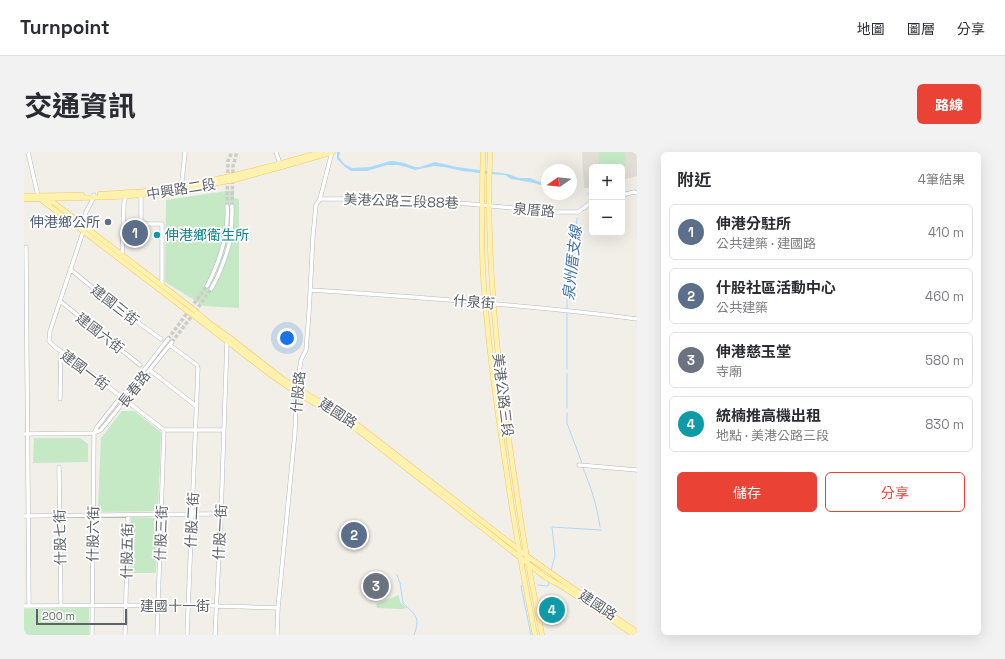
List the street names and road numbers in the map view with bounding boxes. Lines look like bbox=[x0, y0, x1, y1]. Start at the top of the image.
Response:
street label: 中興路二段 bbox=[145, 175, 217, 203]
street label: 美港公路三段88巷 bbox=[343, 190, 459, 212]
street label: 泉厝路 bbox=[512, 199, 556, 221]
street label: 建國三街 bbox=[87, 281, 143, 329]
street label: 什泉街 bbox=[452, 291, 496, 313]
street label: 建國六街 bbox=[72, 309, 128, 357]
street label: 建國一街 bbox=[57, 346, 113, 394]
street label: 美港公路三段 bbox=[489, 352, 517, 438]
street label: 長春路 bbox=[114, 367, 154, 411]
street label: 什股路 bbox=[287, 370, 309, 414]
street label: 建國路 bbox=[315, 394, 361, 432]
street label: 什股二街 bbox=[182, 492, 202, 548]
street label: 什股一街 bbox=[210, 504, 230, 560]
street label: 什股三街 bbox=[151, 505, 171, 561]
street label: 什股六街 bbox=[84, 506, 102, 562]
street label: 什股七街 bbox=[51, 509, 69, 565]
street label: 什股五街 bbox=[118, 523, 136, 579]
street label: 建國路 bbox=[576, 586, 620, 624]
street label: 建國十一街 bbox=[140, 597, 210, 615]

